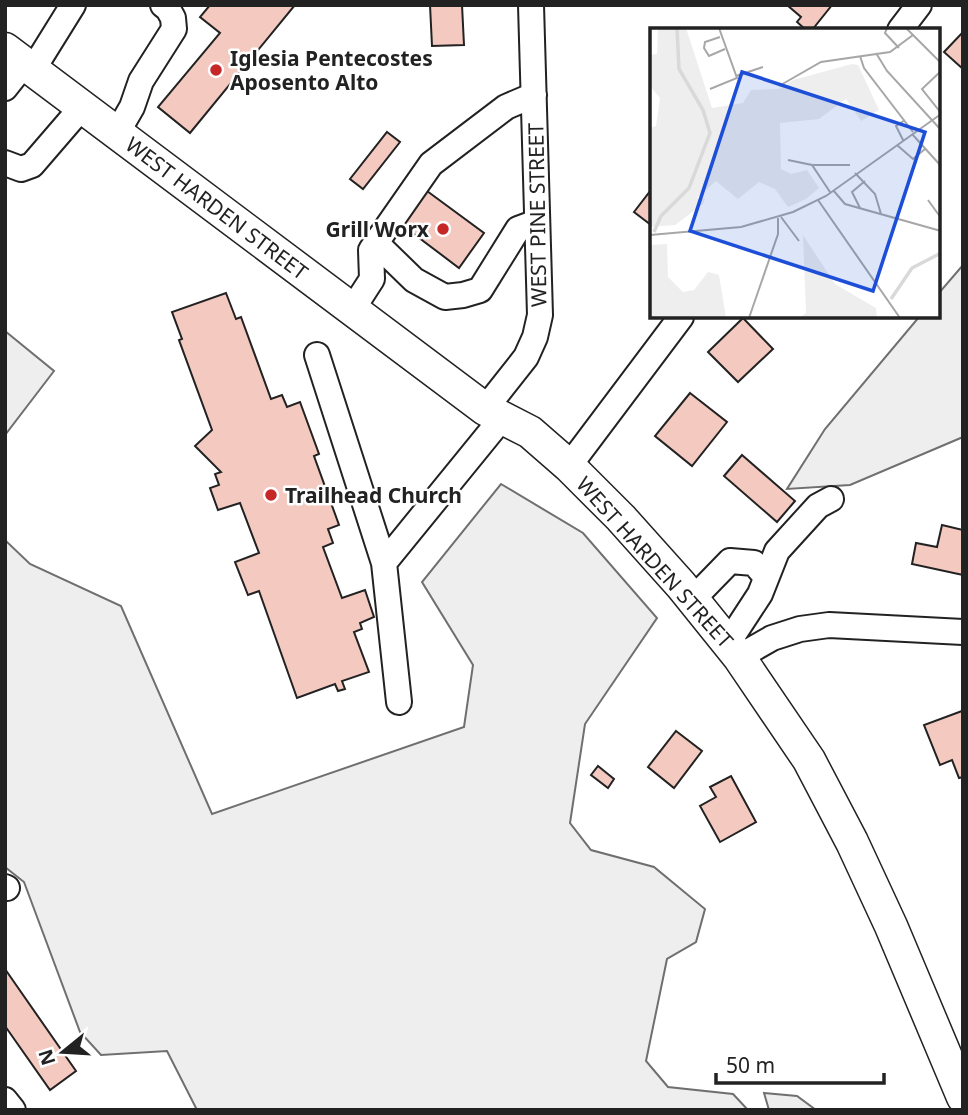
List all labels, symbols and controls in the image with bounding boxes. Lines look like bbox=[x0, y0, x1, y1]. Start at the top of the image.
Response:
inset map bbox=[650, 28, 940, 318]
place label: Iglesia Pentecostes Aposento Alto bbox=[230, 44, 433, 96]
marker: Iglesia Pentecostes Aposento Alto bbox=[208, 62, 224, 78]
street label: WEST PINE STREET bbox=[521, 122, 553, 307]
street label: WEST HARDEN STREET bbox=[120, 130, 314, 286]
place label: Grill Worx bbox=[326, 215, 430, 243]
marker: Grill Worx bbox=[435, 221, 451, 237]
street label: WEST HARDEN STREET bbox=[570, 470, 740, 654]
place label: Trailhead Church bbox=[285, 481, 462, 509]
marker: Trailhead Church bbox=[263, 487, 279, 503]
north arrow bbox=[28, 1017, 98, 1087]
scale bar bbox=[716, 1042, 884, 1086]
text: N bbox=[32, 1046, 62, 1069]
text: 50 m bbox=[726, 1051, 775, 1079]

